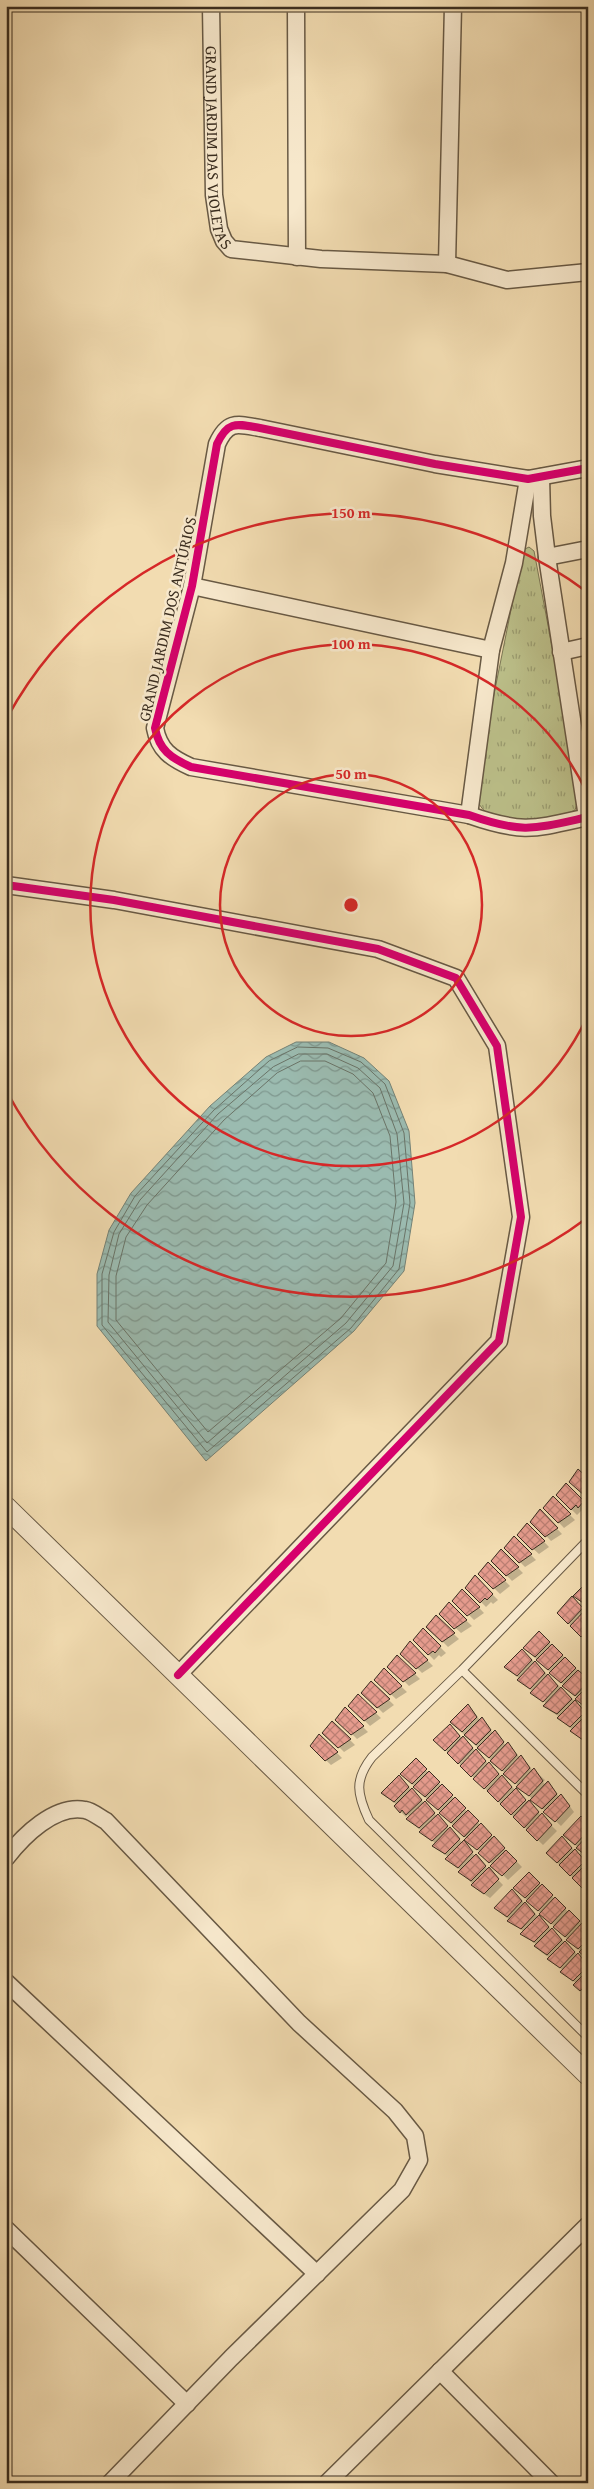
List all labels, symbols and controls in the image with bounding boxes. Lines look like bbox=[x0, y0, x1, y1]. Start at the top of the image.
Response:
street label: GRAND JARDIM DAS VIOLETAS bbox=[200, 46, 238, 255]
text: 150 m bbox=[331, 502, 371, 523]
street label: GRAND JARDIM DOS ANTÚRIOS bbox=[132, 514, 202, 724]
text: 100 m bbox=[331, 633, 371, 654]
text: 50 m bbox=[335, 763, 367, 784]
centre of rings bbox=[342, 896, 360, 914]

